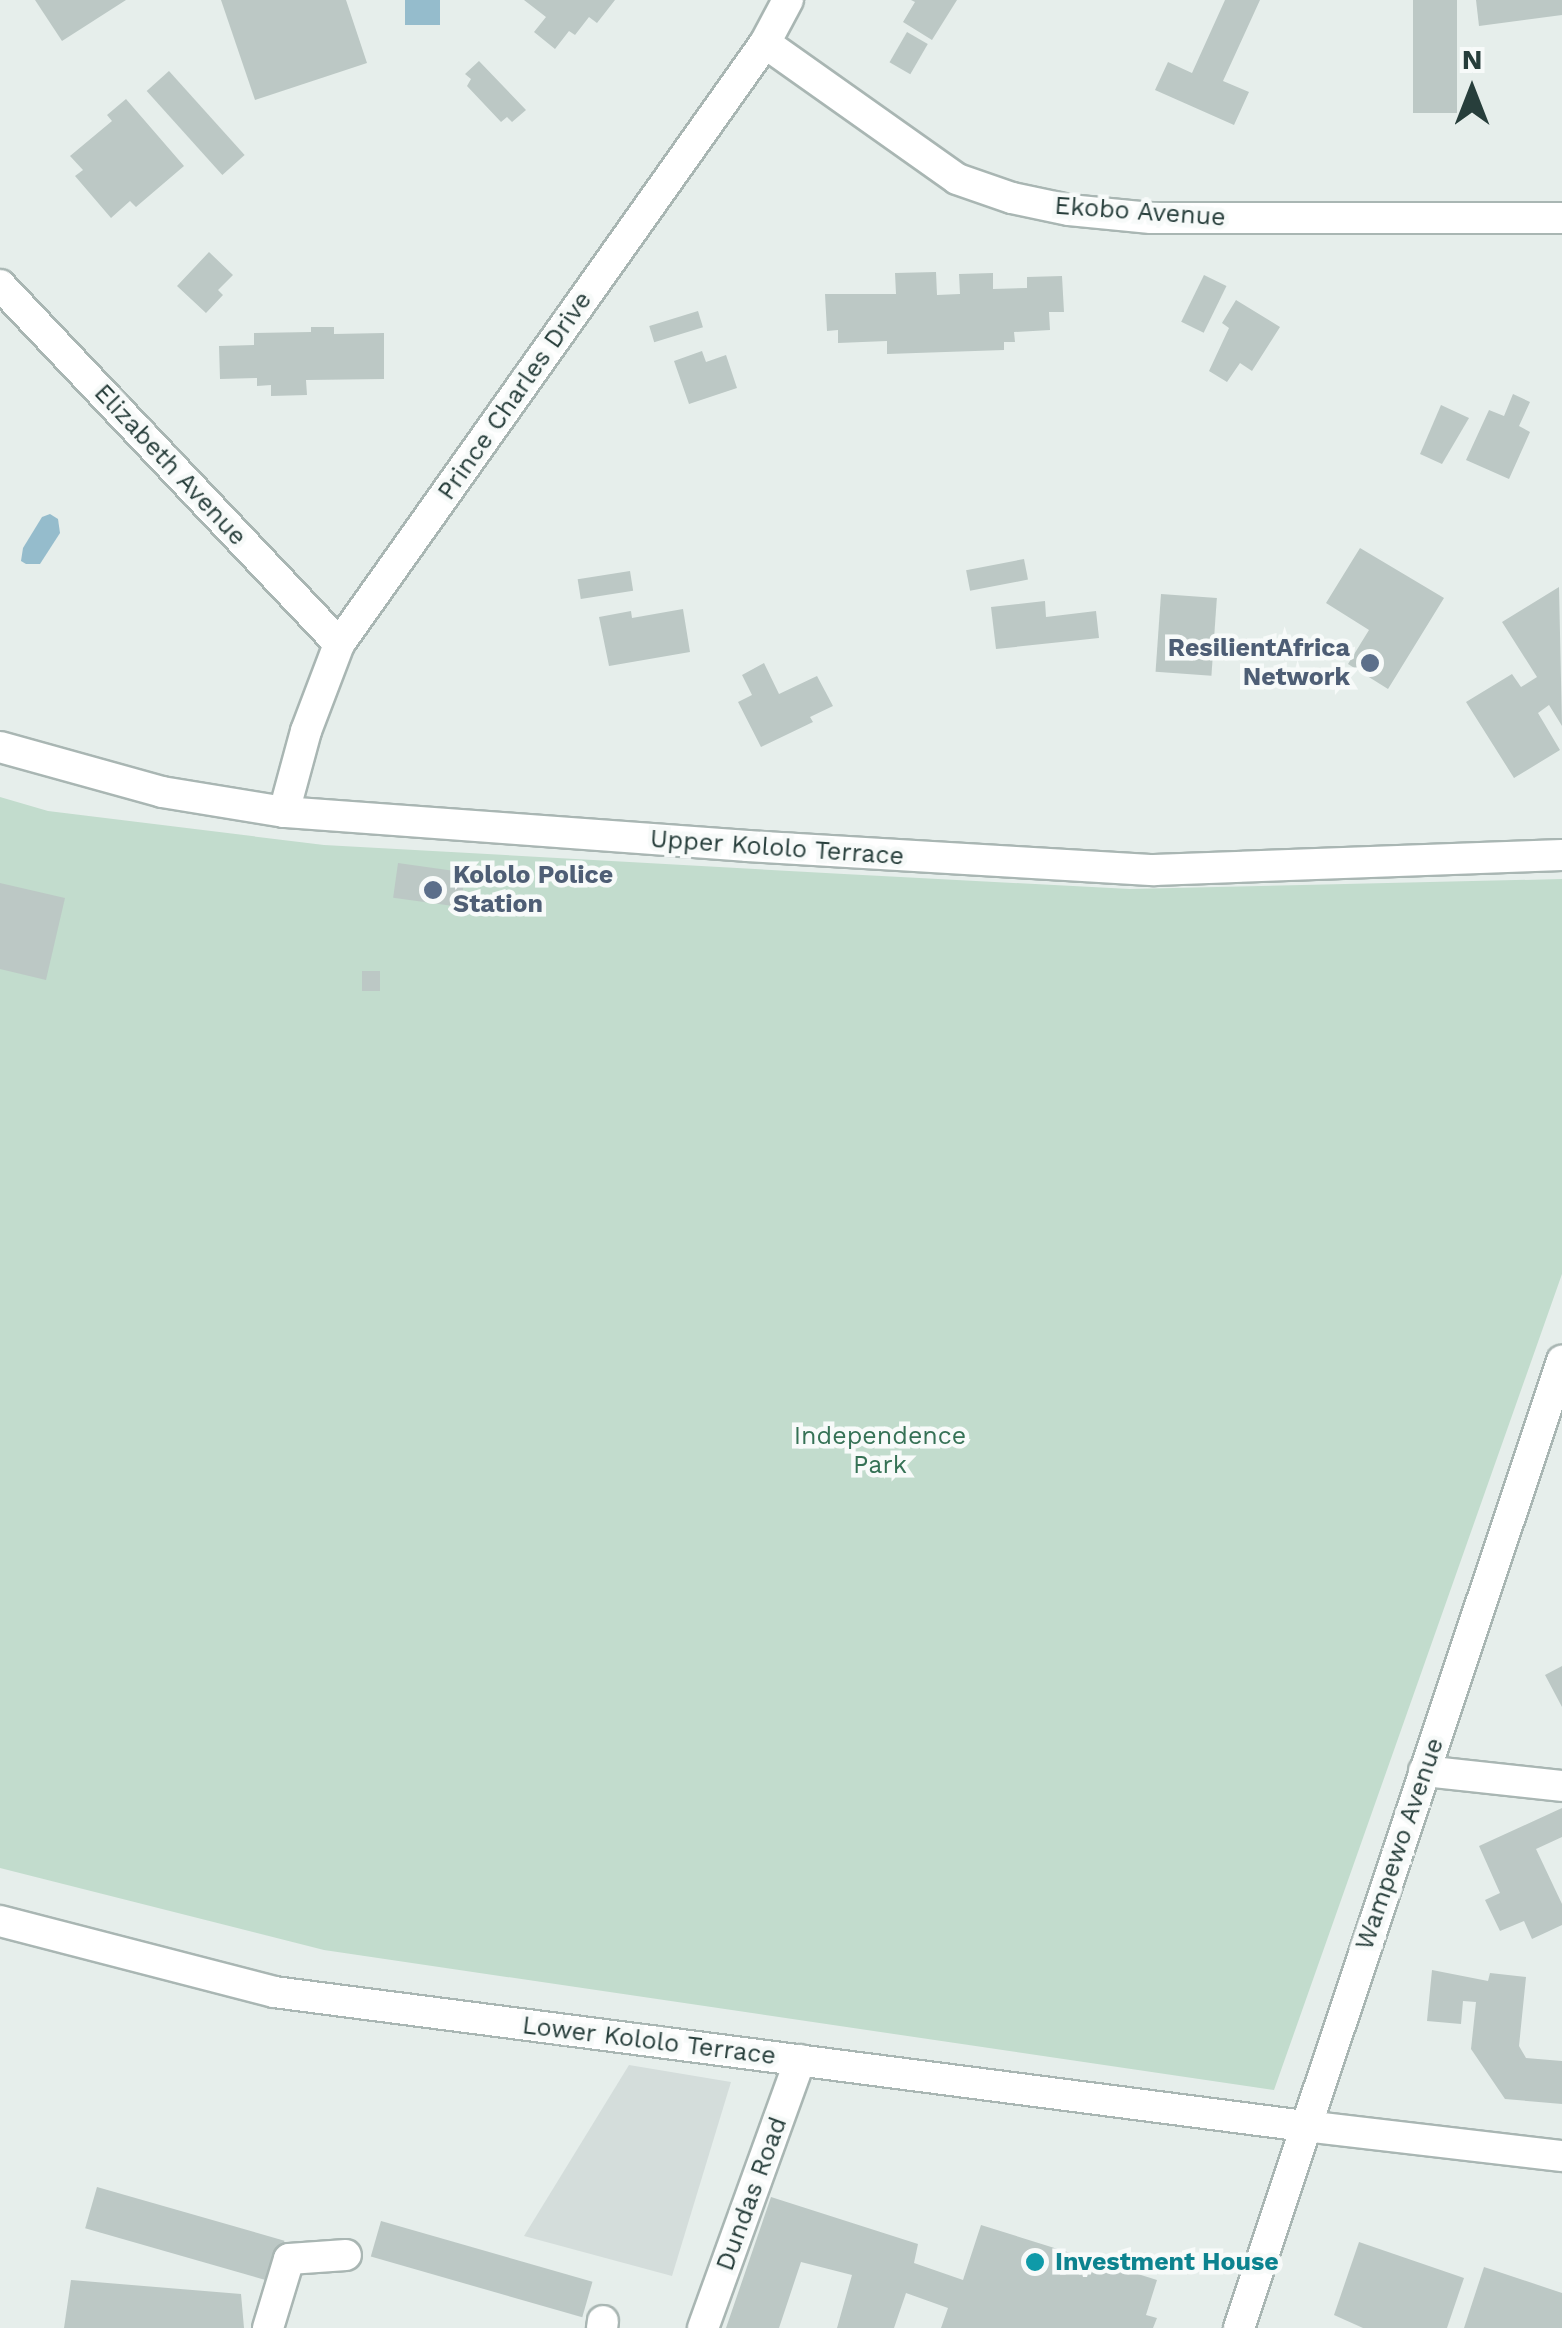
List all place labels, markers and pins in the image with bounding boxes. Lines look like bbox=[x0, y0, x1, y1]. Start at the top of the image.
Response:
place label: ResilientAfrica Network bbox=[1168, 634, 1350, 693]
marker: ResilientAfrica Network bbox=[1359, 652, 1381, 674]
place label: Kololo Police Station bbox=[453, 861, 613, 920]
marker: Kololo Police Station bbox=[422, 879, 444, 901]
place label: Investment House bbox=[1055, 2247, 1279, 2277]
marker: Investment House bbox=[1024, 2251, 1046, 2273]

